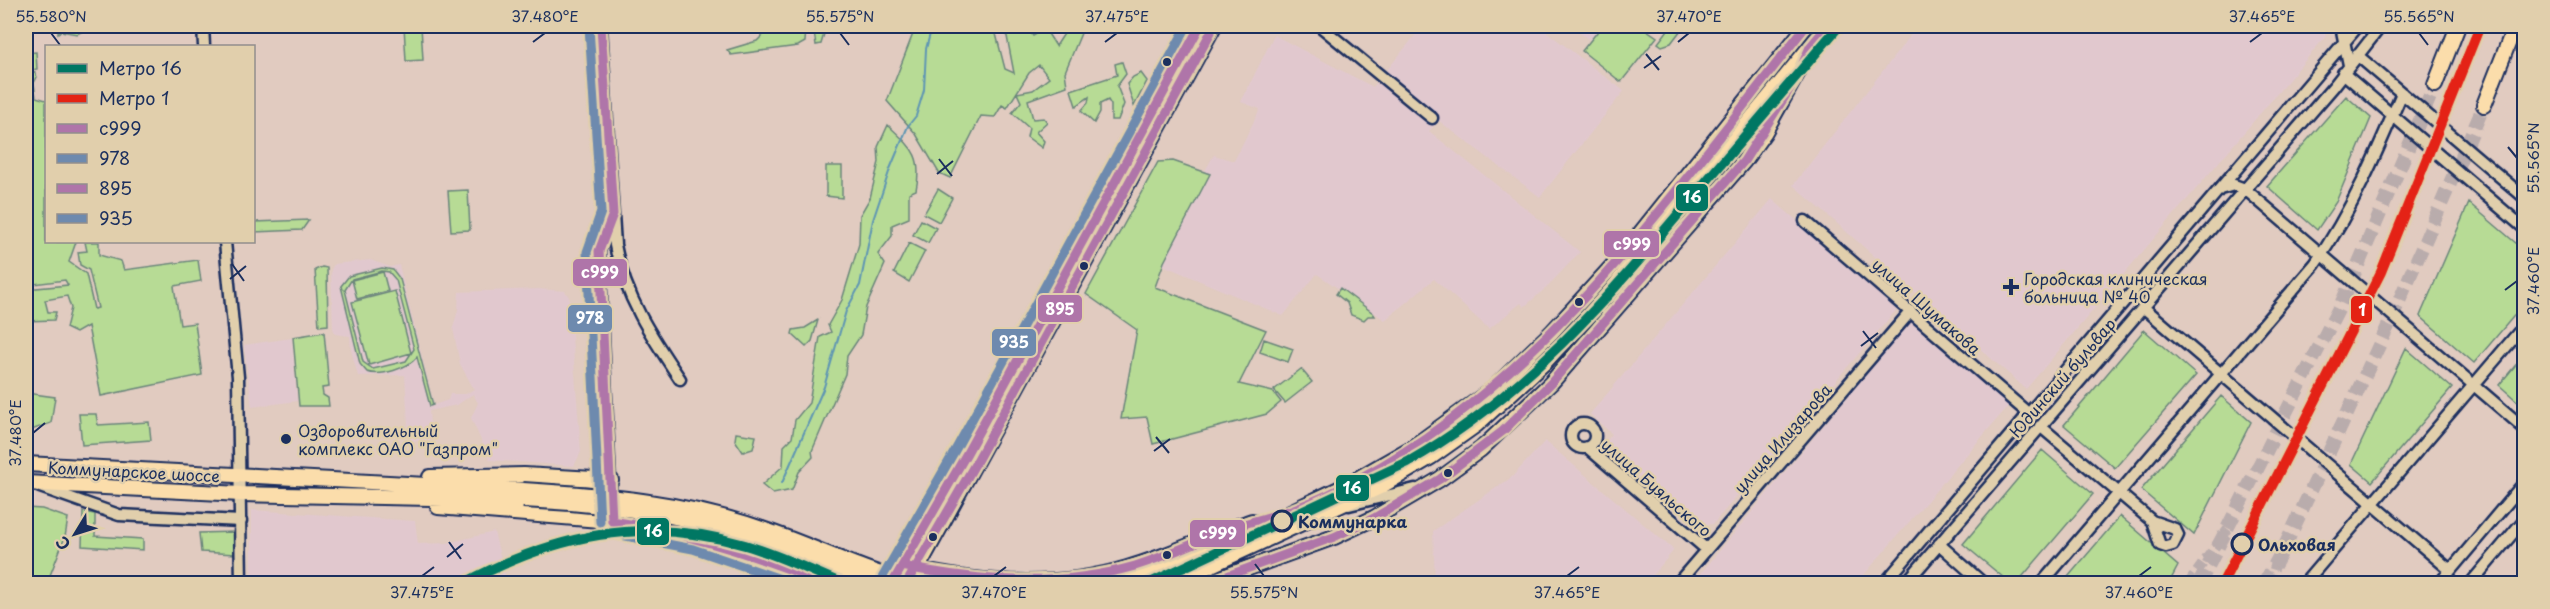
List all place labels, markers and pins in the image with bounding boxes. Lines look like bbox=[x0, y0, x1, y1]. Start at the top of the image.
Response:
unlabelled marker bbox=[1161, 56, 1173, 68]
unlabelled marker bbox=[1078, 260, 1090, 272]
place label: Городская клиническая больница № 40 bbox=[2024, 266, 2208, 308]
marker: Городская клиническая больница № 40 bbox=[2002, 278, 2020, 296]
unlabelled marker bbox=[1573, 296, 1585, 308]
place label: Оздоровительный комплекс ОАО "Газпром" bbox=[298, 418, 498, 460]
marker: Оздоровительный комплекс ОАО "Газпром" bbox=[279, 432, 293, 446]
unlabelled marker bbox=[1442, 467, 1454, 479]
place label: Коммунарка bbox=[1298, 509, 1407, 533]
marker: Коммунарка bbox=[1271, 510, 1293, 532]
unlabelled marker bbox=[927, 531, 939, 543]
place label: Ольховая bbox=[2258, 532, 2336, 556]
marker: Ольховая bbox=[2231, 533, 2253, 555]
unlabelled marker bbox=[1161, 549, 1173, 561]

